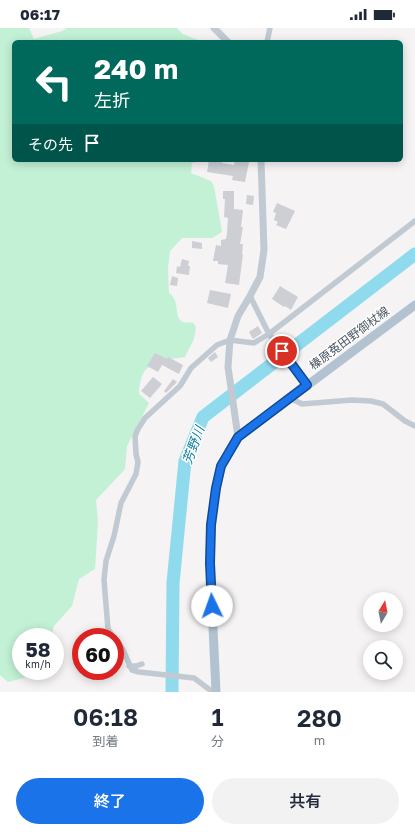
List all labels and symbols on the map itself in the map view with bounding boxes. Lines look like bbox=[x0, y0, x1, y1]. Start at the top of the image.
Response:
street label: 榛原菟田野御杖線 bbox=[306, 303, 392, 373]
pin bbox=[265, 334, 299, 368]
water label: 芳野川 bbox=[179, 422, 208, 466]
position arrow bbox=[191, 585, 233, 627]
north arrow bbox=[363, 592, 403, 632]
speed limit sign: 60 bbox=[72, 628, 124, 680]

